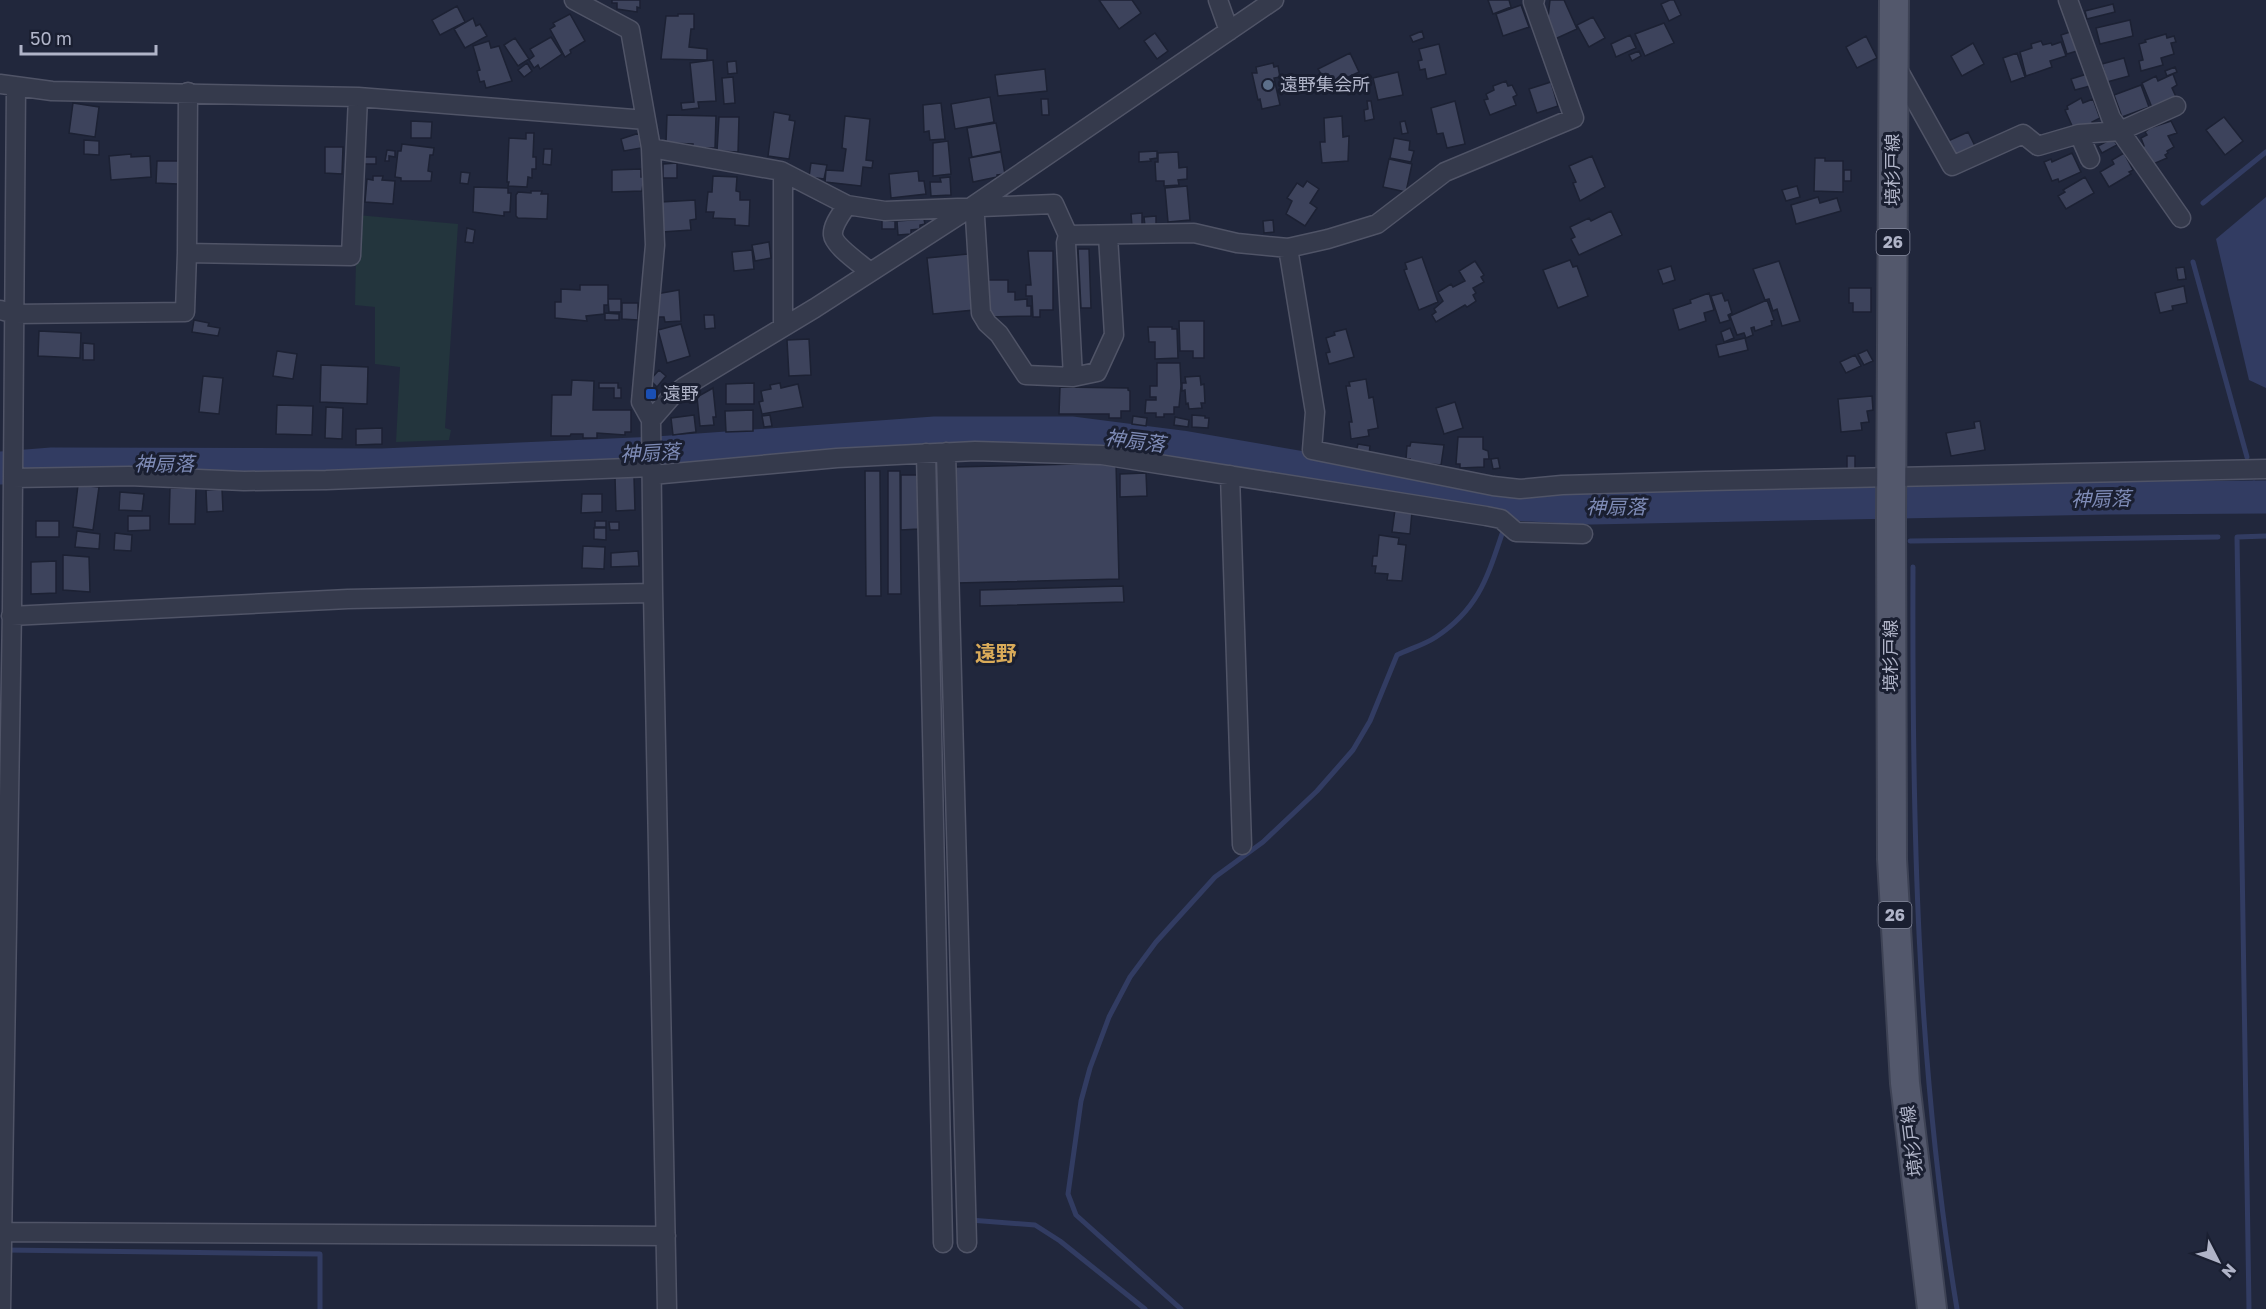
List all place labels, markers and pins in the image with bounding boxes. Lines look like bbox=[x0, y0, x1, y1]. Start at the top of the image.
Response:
place label: 遠野集会所 bbox=[1280, 73, 1370, 95]
marker: 遠野集会所 bbox=[1261, 78, 1275, 92]
place label: 遠野 bbox=[663, 382, 699, 404]
marker: 遠野 bbox=[644, 387, 658, 401]

